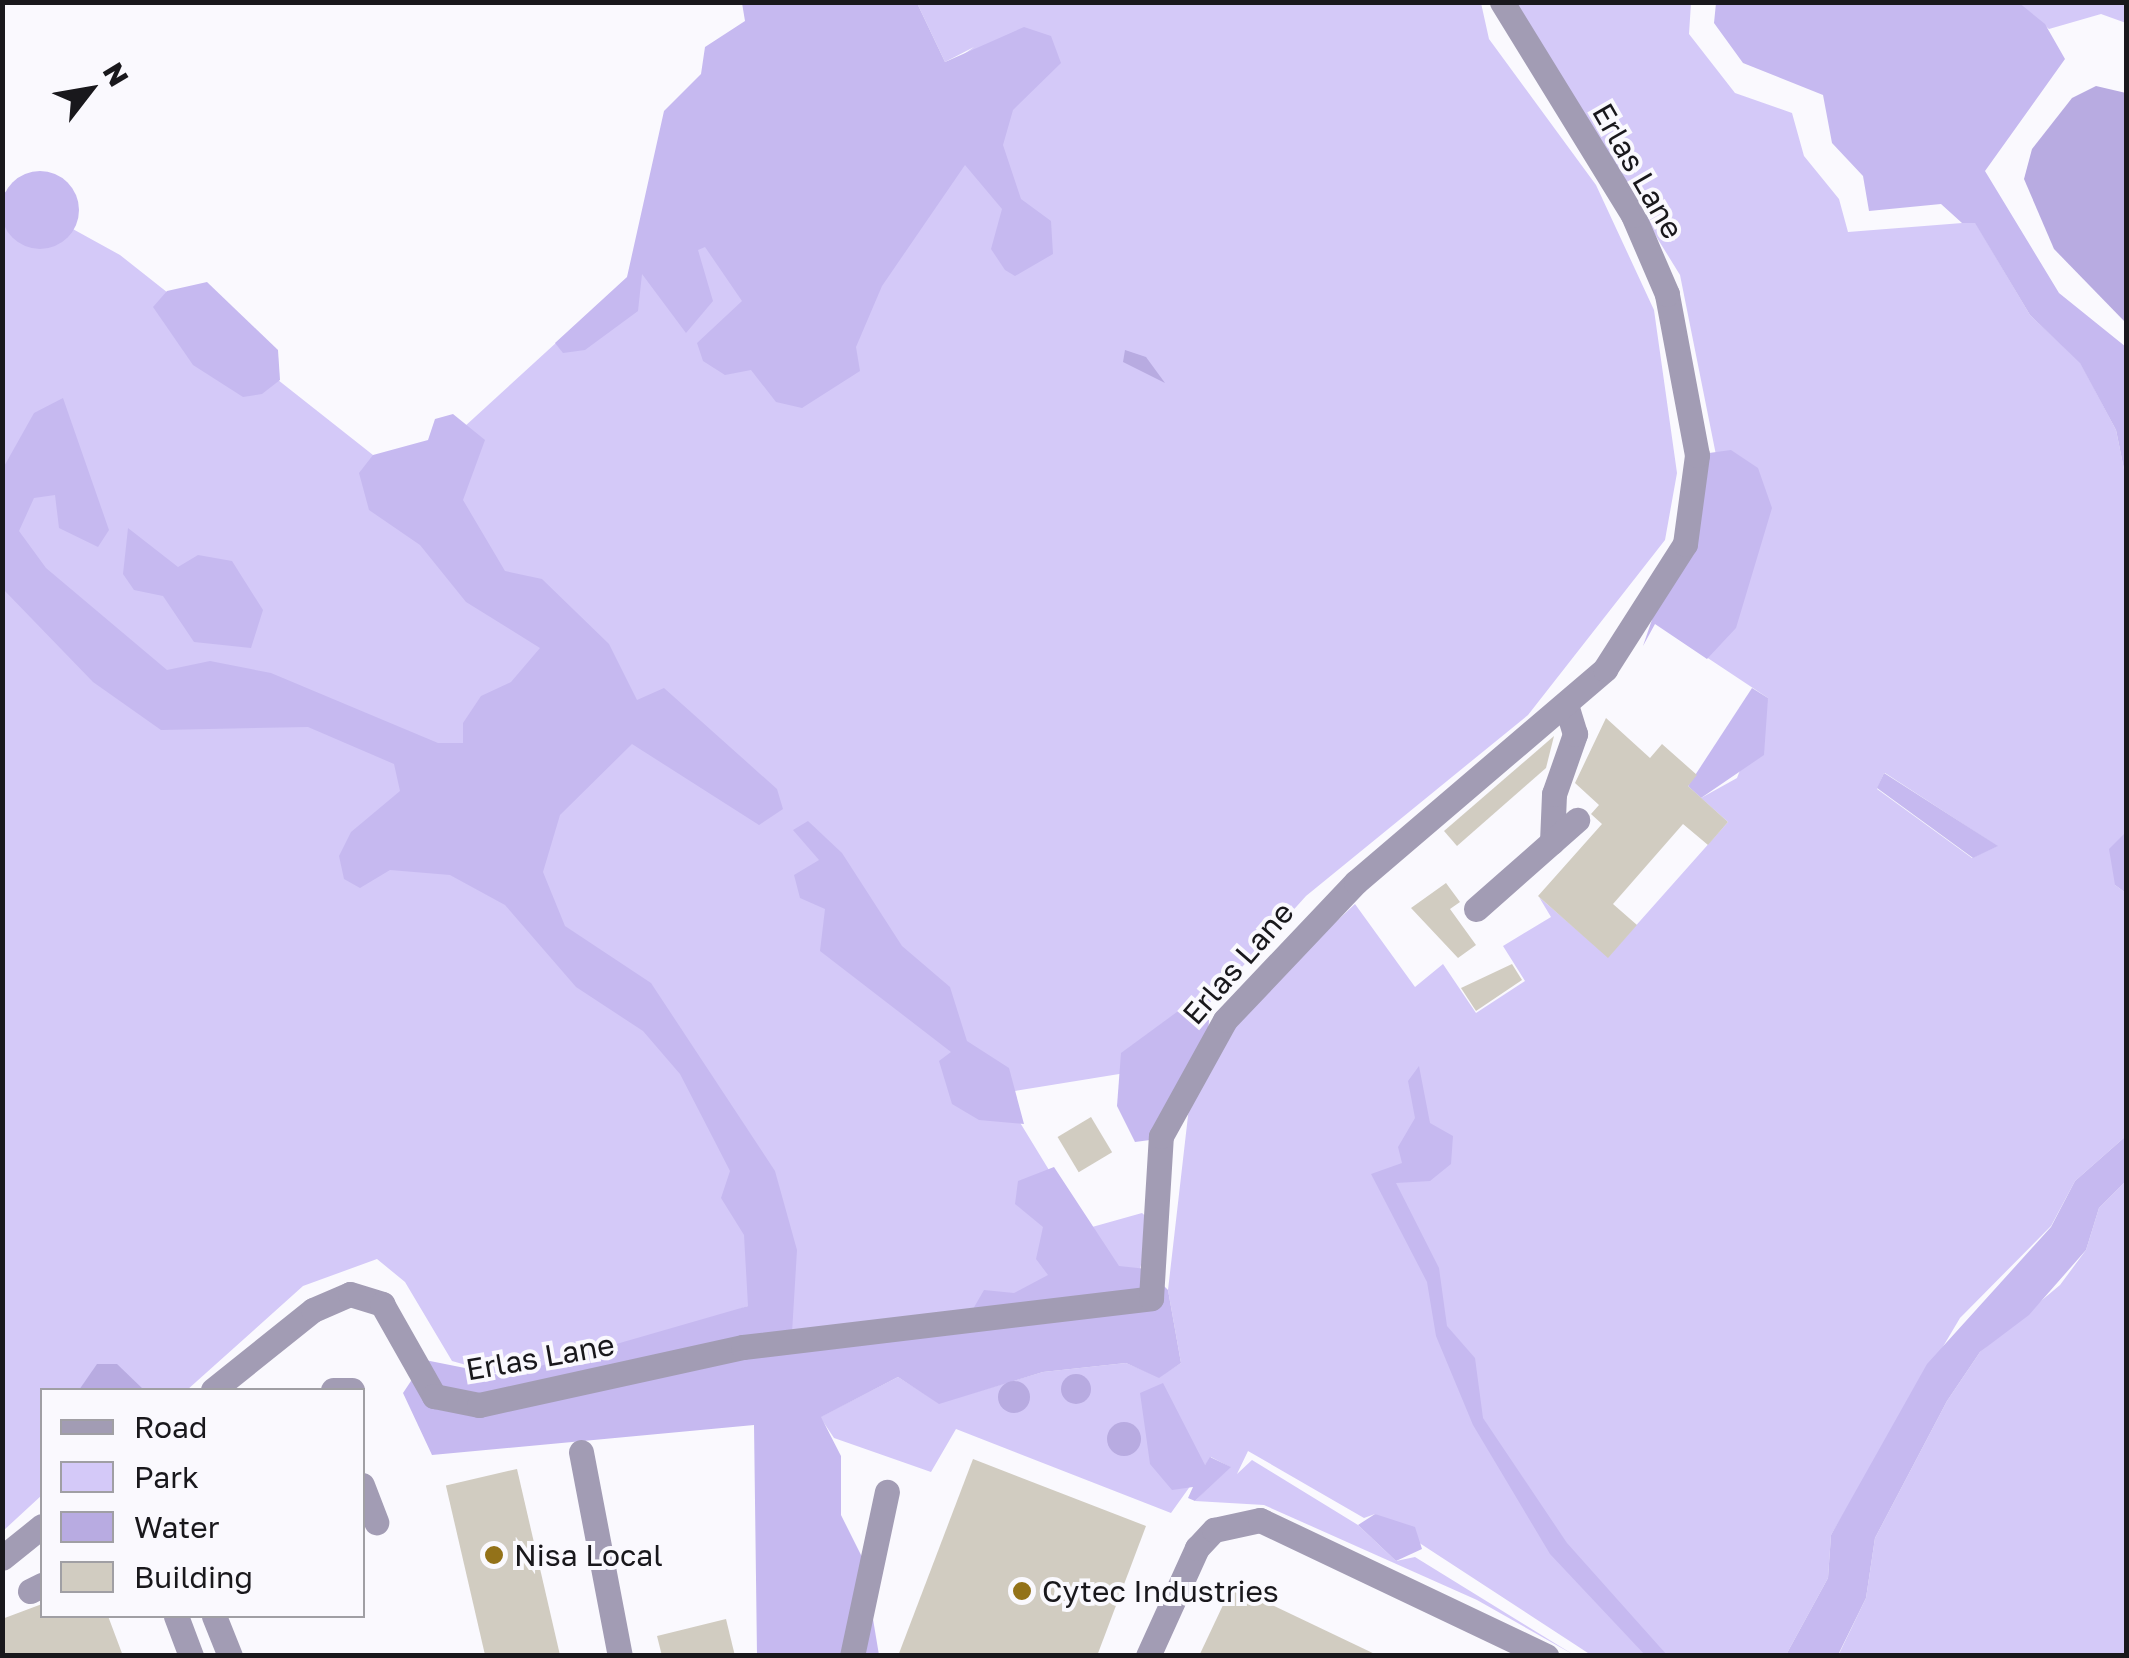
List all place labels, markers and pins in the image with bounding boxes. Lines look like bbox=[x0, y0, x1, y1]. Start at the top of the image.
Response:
place label: Nisa Local bbox=[514, 1537, 663, 1573]
marker: Nisa Local bbox=[483, 1544, 505, 1566]
place label: Cytec Industries bbox=[1042, 1573, 1279, 1609]
marker: Cytec Industries bbox=[1011, 1580, 1033, 1602]

